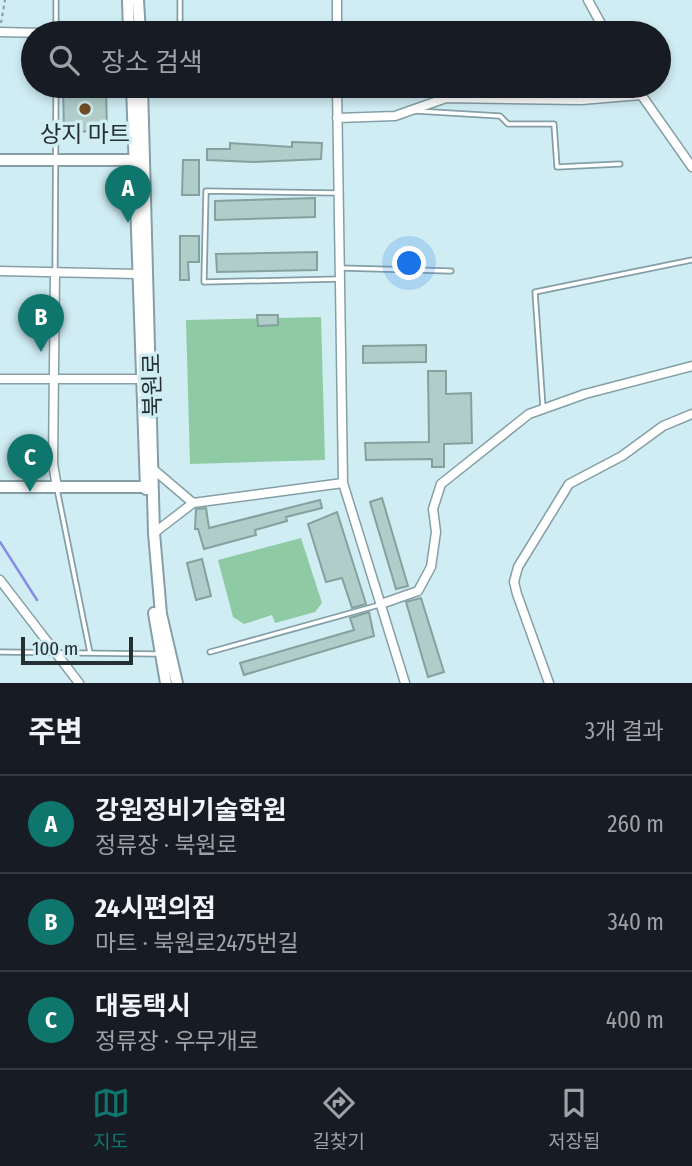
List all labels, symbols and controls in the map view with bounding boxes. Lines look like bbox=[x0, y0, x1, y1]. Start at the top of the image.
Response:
search box bbox=[21, 21, 671, 98]
icon: search bbox=[45, 41, 83, 79]
text: 장소 검색 bbox=[101, 47, 203, 78]
marker: 상지 마트 bbox=[77, 101, 93, 117]
place label: 상지 마트 bbox=[40, 120, 130, 148]
pin: A bbox=[105, 165, 151, 223]
your location bbox=[392, 246, 426, 280]
pin: B bbox=[18, 294, 64, 352]
street label: 북원로 bbox=[137, 353, 167, 417]
pin: C bbox=[7, 434, 53, 492]
scale bar bbox=[21, 634, 133, 666]
text: 100 m bbox=[32, 637, 78, 660]
text: 주변 bbox=[28, 714, 83, 750]
text: 3개 결과 bbox=[585, 717, 664, 745]
text: 강원정비기술학원 bbox=[95, 795, 286, 826]
text: A bbox=[45, 810, 57, 838]
text: 260 m bbox=[607, 810, 664, 838]
text: 정류장 · 북원로 bbox=[95, 831, 238, 859]
text: 24시편의점 bbox=[95, 893, 216, 924]
text: B bbox=[45, 908, 57, 936]
text: 340 m bbox=[608, 908, 664, 936]
text: 마트 · 북원로2475번길 bbox=[95, 929, 299, 957]
text: 대동택시 bbox=[95, 991, 191, 1022]
text: C bbox=[45, 1006, 57, 1034]
text: 400 m bbox=[606, 1006, 664, 1034]
text: 정류장 · 우무개로 bbox=[95, 1027, 259, 1055]
tab: 지도 bbox=[92, 1084, 130, 1153]
tab: 길찾기 bbox=[313, 1084, 365, 1153]
tab: 저장됨 bbox=[548, 1084, 600, 1153]

